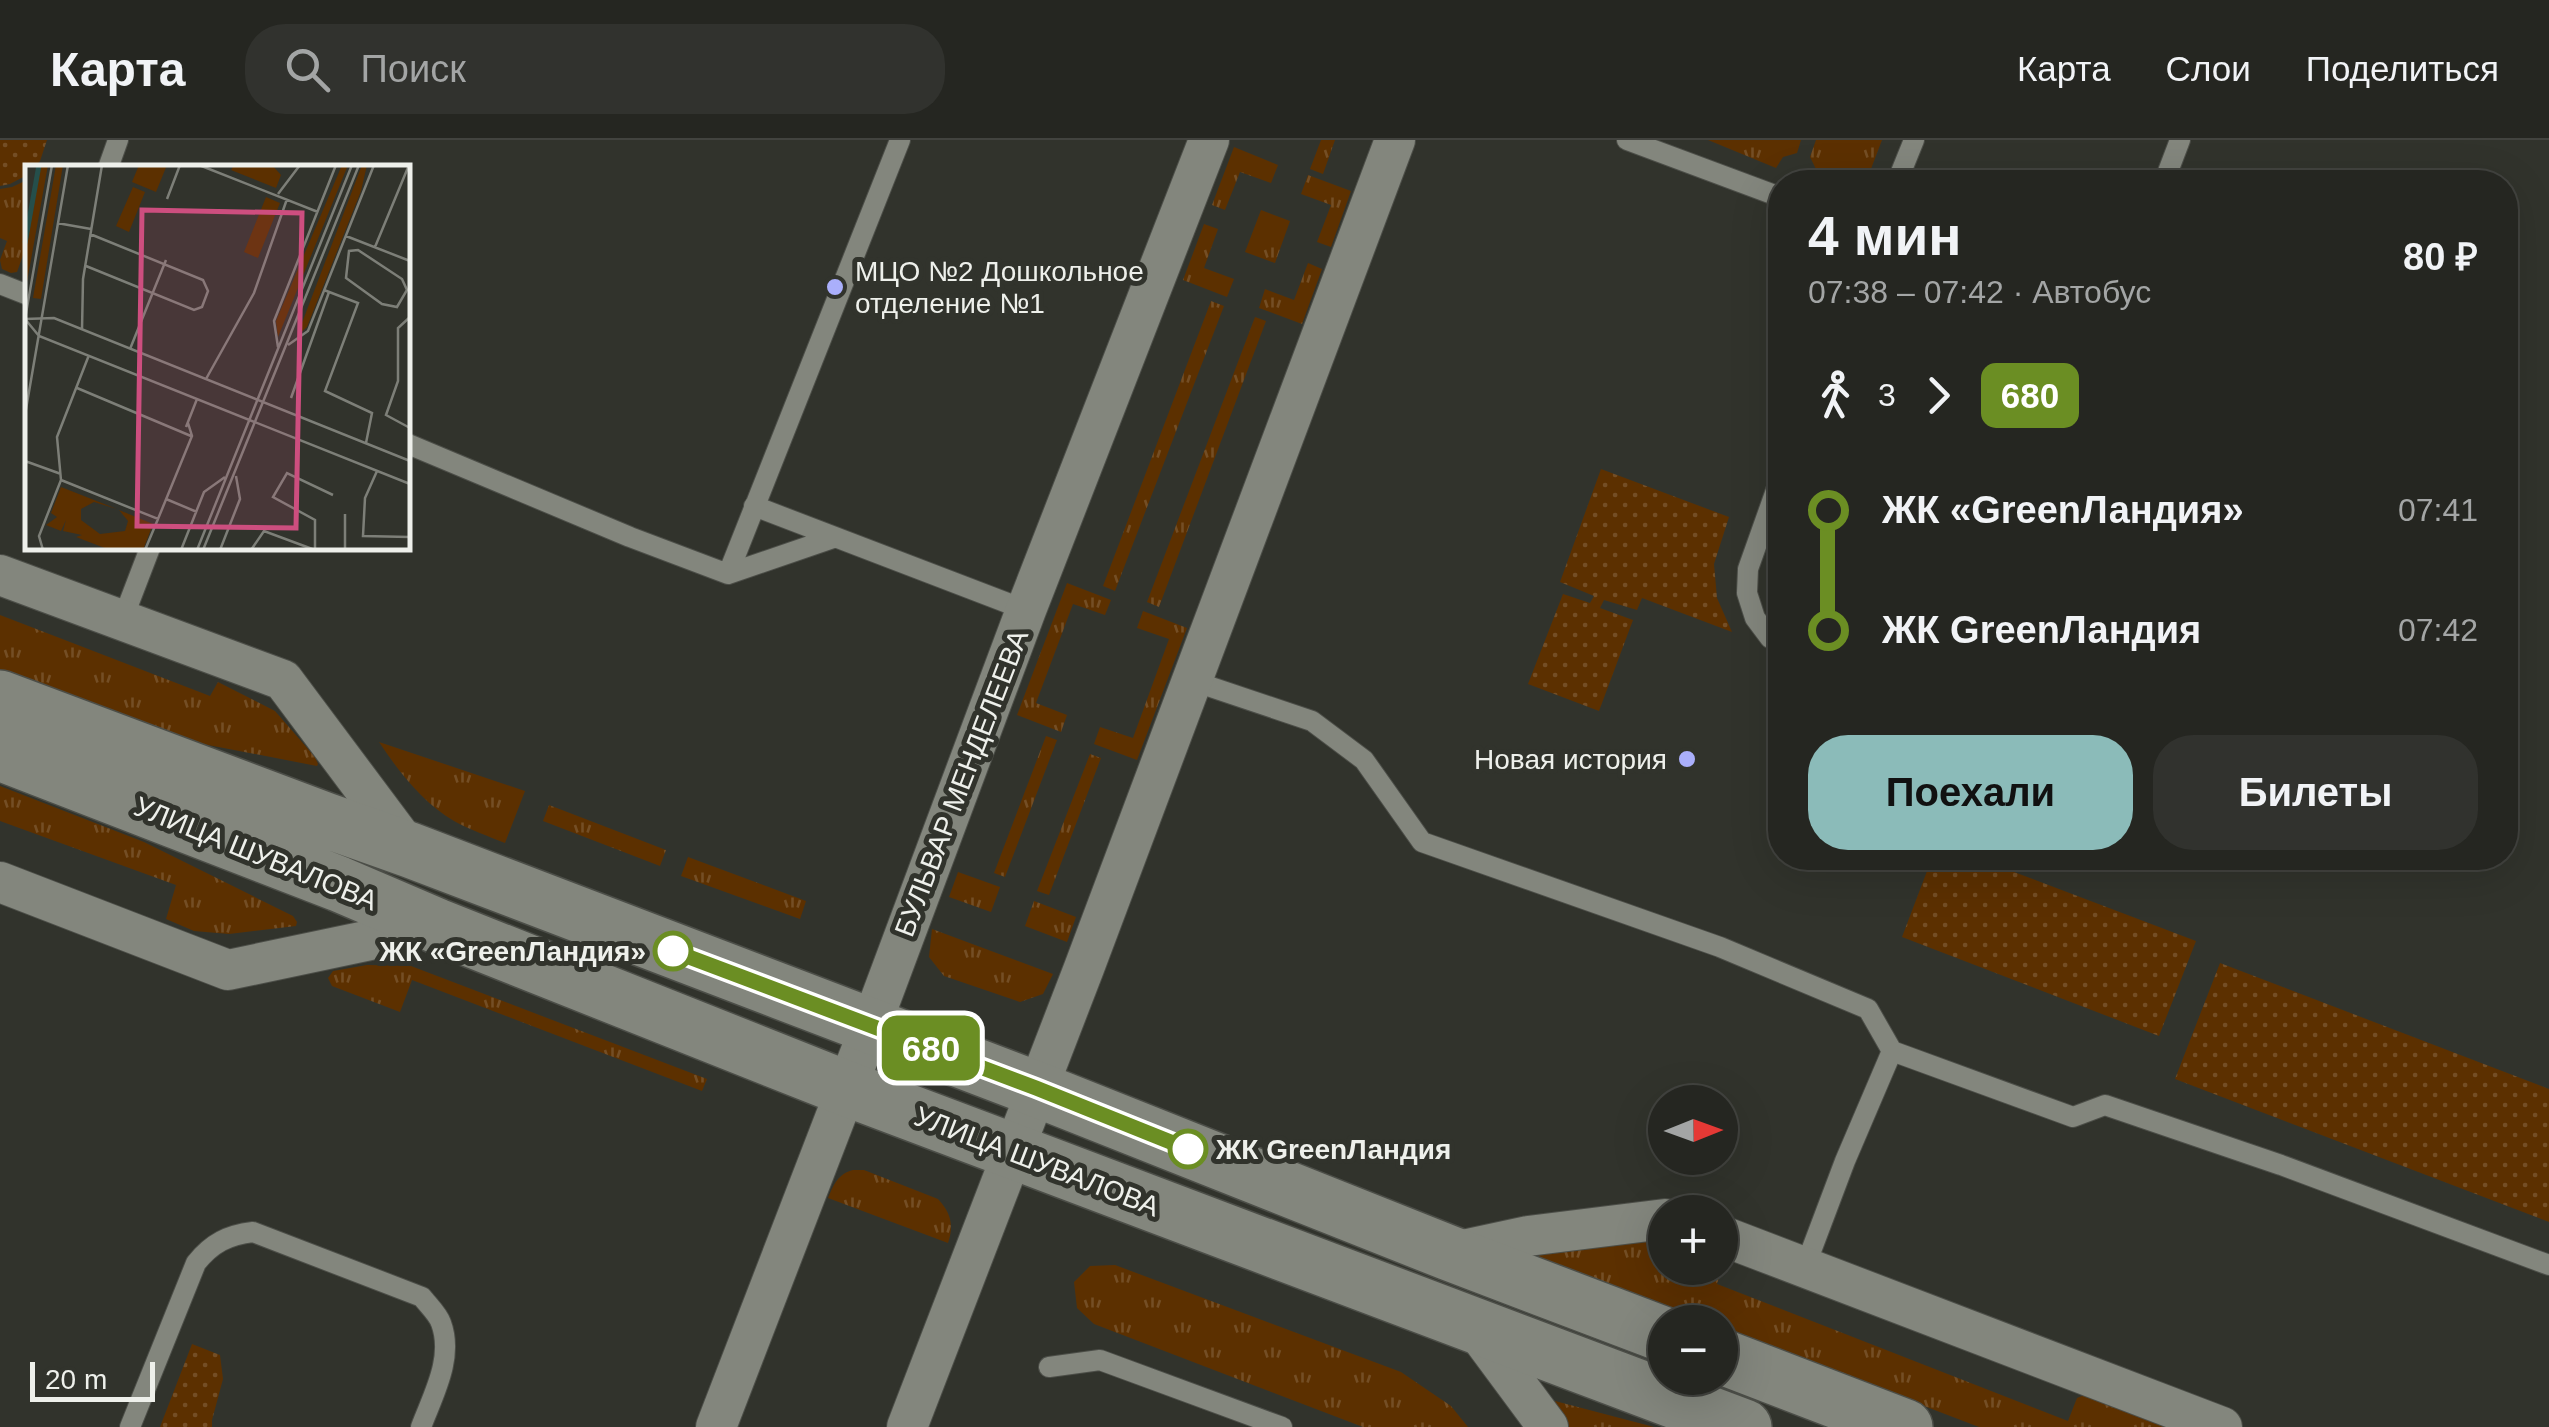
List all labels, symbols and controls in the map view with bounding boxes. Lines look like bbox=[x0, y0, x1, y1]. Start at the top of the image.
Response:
search box bbox=[245, 24, 945, 114]
icon: search bbox=[280, 42, 335, 97]
text: Карта bbox=[50, 43, 185, 96]
text: Поиск bbox=[360, 48, 466, 90]
text: Карта bbox=[2017, 49, 2111, 88]
text: Слои bbox=[2166, 49, 2251, 88]
text: Поделиться bbox=[2306, 49, 2499, 88]
inset map bbox=[25, 165, 410, 550]
text: 4 мин bbox=[1808, 205, 1962, 267]
text: 80 ₽ bbox=[2403, 236, 2478, 278]
place label: МЦО №2 Дошкольное отделение №1 bbox=[855, 256, 1144, 319]
text: 07:38 – 07:42 · Автобус bbox=[1808, 274, 2151, 310]
marker: МЦО №2 Дошкольное отделение №1 bbox=[824, 276, 846, 298]
icon: walk bbox=[1808, 368, 1863, 423]
icon: forward bbox=[1911, 368, 1966, 423]
text: 680 bbox=[2001, 376, 2059, 415]
text: 3 bbox=[1878, 377, 1896, 413]
text: ЖК «GreenЛандия» bbox=[1882, 489, 2244, 531]
text: 07:41 bbox=[2398, 492, 2478, 528]
text: ЖК GreenЛандия bbox=[1882, 609, 2201, 651]
text: 07:42 bbox=[2398, 612, 2478, 648]
street label: БУЛЬВАР МЕНДЕЛЕЕВА bbox=[889, 625, 1035, 941]
button: Поехали bbox=[1808, 735, 2133, 850]
button: Билеты bbox=[2153, 735, 2478, 850]
place label: Новая история bbox=[1474, 744, 1667, 775]
marker: Новая история bbox=[1676, 748, 1698, 770]
street label: УЛИЦА ШУВАЛОВА bbox=[130, 790, 382, 917]
marker: ЖК «GreenЛандия» bbox=[654, 932, 692, 970]
place label: ЖК «GreenЛандия» bbox=[379, 936, 646, 967]
line badge: 680 bbox=[874, 1016, 988, 1080]
text: 680 bbox=[902, 1029, 960, 1068]
north arrow bbox=[1648, 1085, 1738, 1175]
map controls bbox=[1648, 1085, 1738, 1395]
street label: УЛИЦА ШУВАЛОВА bbox=[910, 1100, 1164, 1223]
marker: ЖК GreenЛандия bbox=[1169, 1130, 1207, 1168]
place label: ЖК GreenЛандия bbox=[1215, 1134, 1451, 1165]
button: + bbox=[1648, 1195, 1738, 1285]
button: − bbox=[1648, 1305, 1738, 1395]
scale bar bbox=[30, 1357, 155, 1402]
text: 20 m bbox=[45, 1364, 107, 1395]

